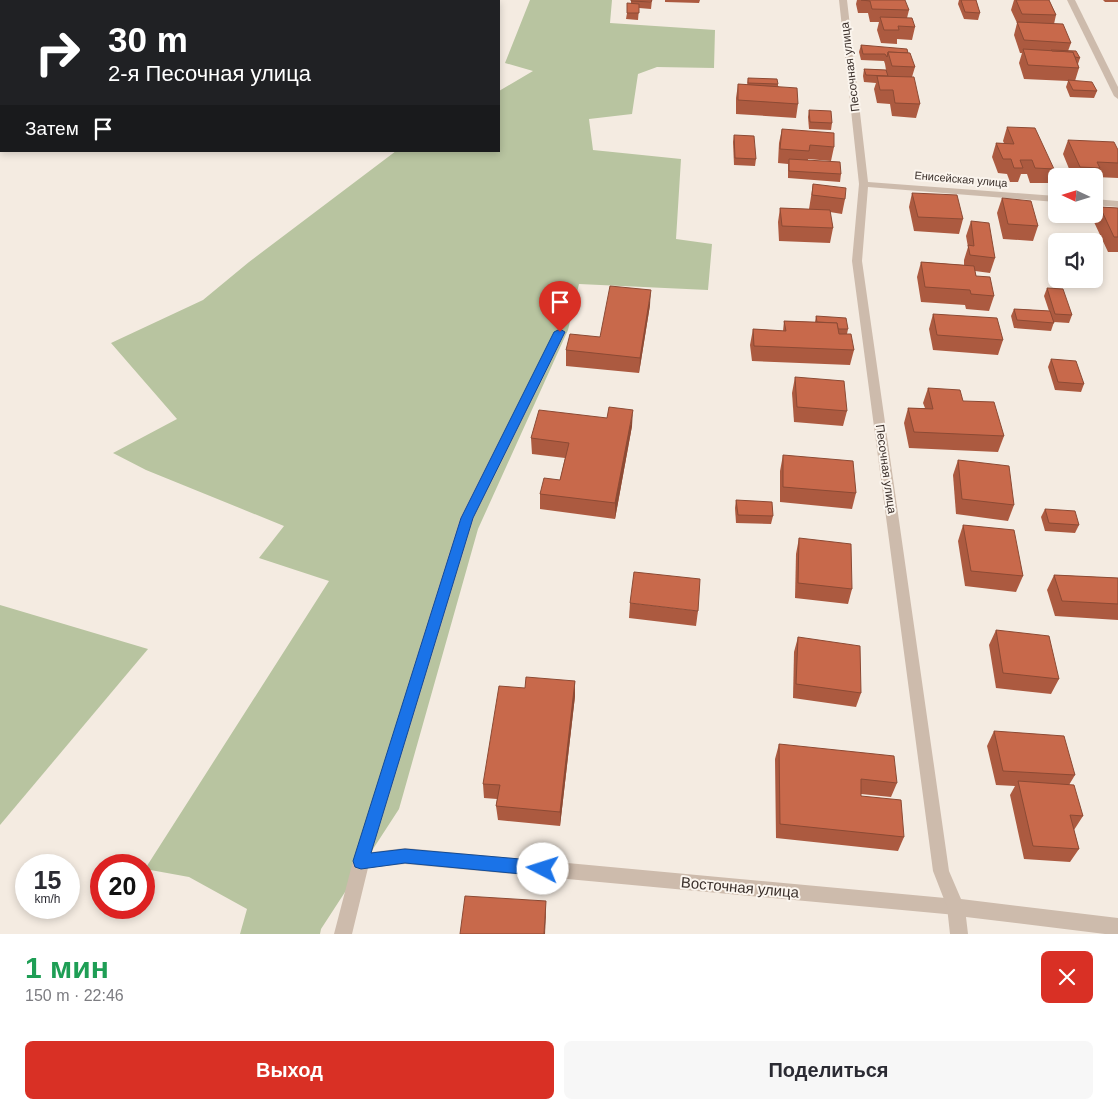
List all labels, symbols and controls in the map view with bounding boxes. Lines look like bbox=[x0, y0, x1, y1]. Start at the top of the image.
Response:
icon: right bbox=[25, 20, 90, 85]
text: 30 m bbox=[108, 20, 188, 59]
street label: Песочная улица bbox=[838, 21, 862, 113]
text: 2-я Песочная улица bbox=[108, 61, 311, 86]
icon: arrive bbox=[89, 115, 117, 143]
text: Затем bbox=[25, 118, 79, 139]
north arrow bbox=[1048, 168, 1102, 222]
map controls bbox=[1048, 168, 1103, 288]
street label: Енисейская улица bbox=[914, 169, 1009, 189]
button: sound bbox=[1048, 233, 1103, 288]
pin bbox=[539, 281, 581, 332]
icon: arrive bbox=[546, 288, 574, 316]
street label: Песочная улица bbox=[873, 423, 899, 515]
position arrow bbox=[516, 842, 568, 894]
speed limit sign: 20 bbox=[90, 854, 155, 919]
text: 15 bbox=[34, 866, 61, 894]
street label: Восточная улица bbox=[680, 873, 800, 901]
text: km/h bbox=[34, 892, 61, 906]
text: 1 мин bbox=[25, 951, 109, 984]
button: close bbox=[1041, 951, 1093, 1003]
text: 150 m · 22:46 bbox=[25, 987, 124, 1004]
button: Выход bbox=[25, 1041, 554, 1099]
button: Поделиться bbox=[564, 1041, 1093, 1099]

